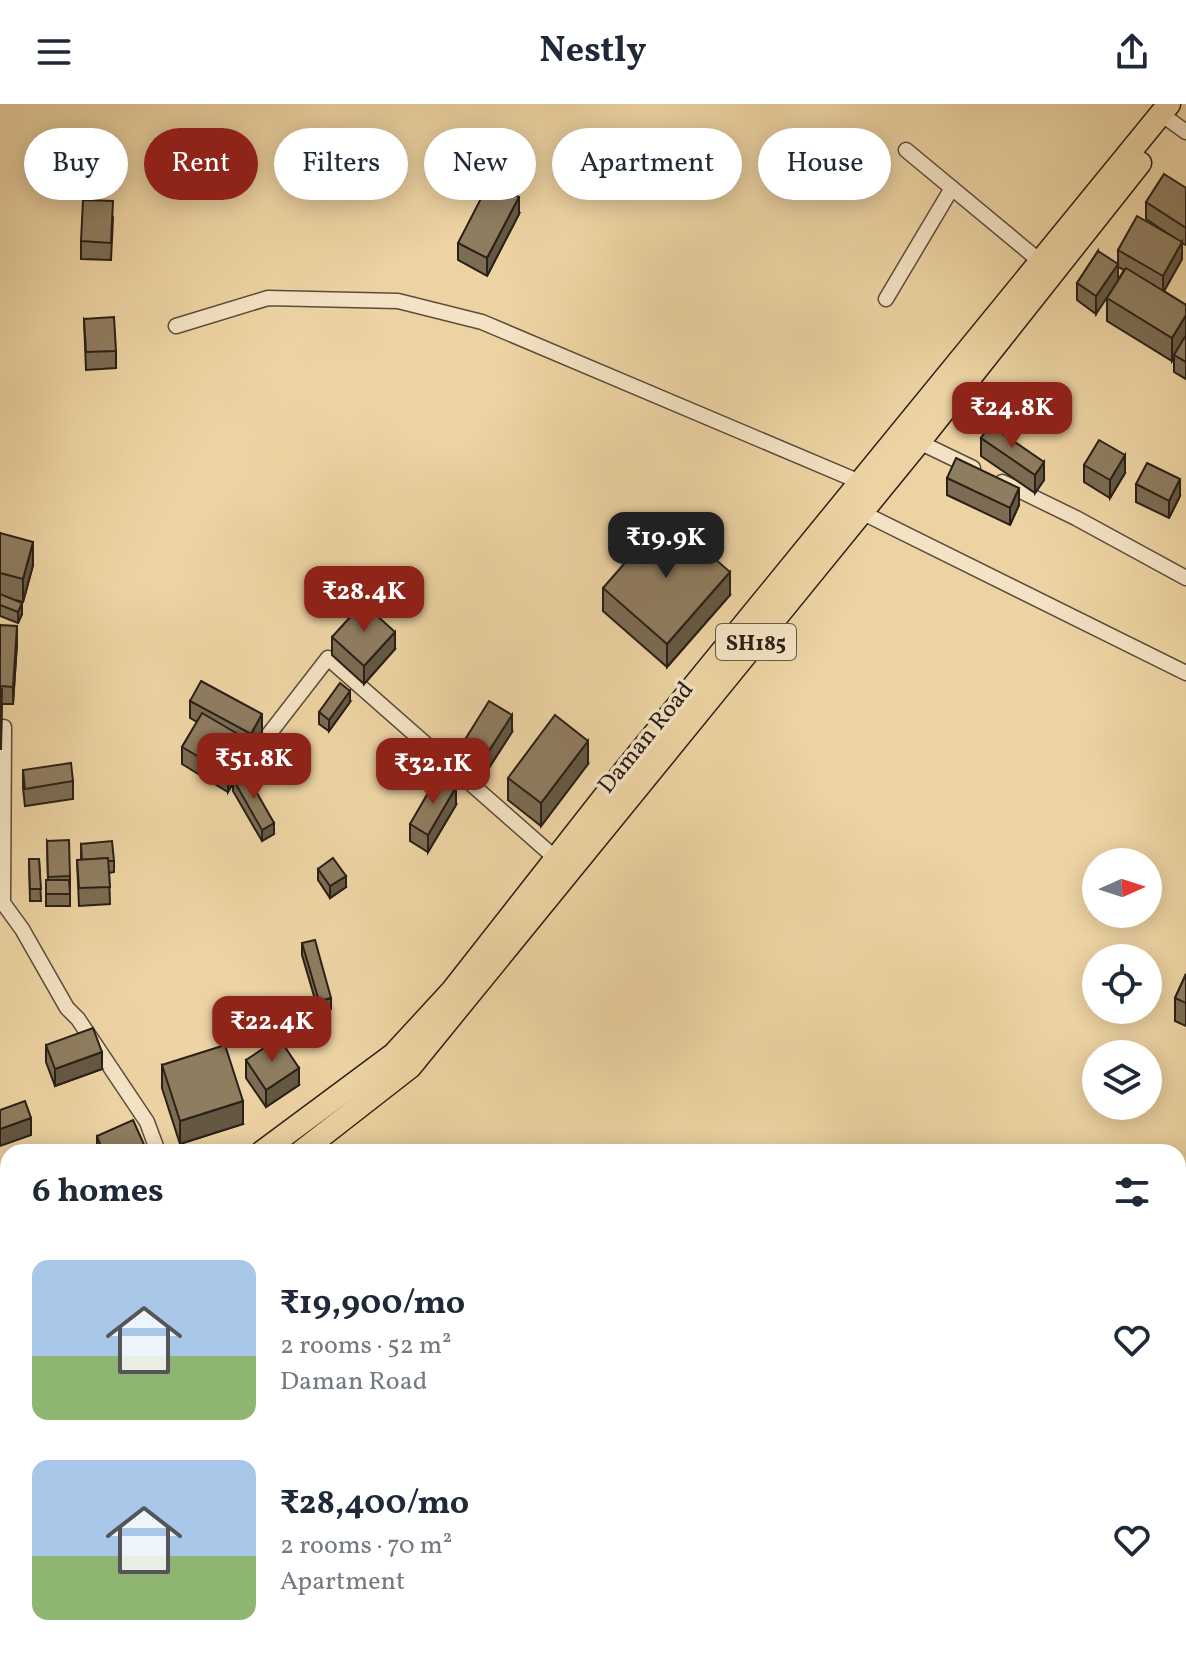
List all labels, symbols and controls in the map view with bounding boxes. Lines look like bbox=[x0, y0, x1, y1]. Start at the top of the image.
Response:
text: Nestly bbox=[540, 27, 646, 77]
icon: menu bbox=[32, 30, 76, 74]
icon: share bbox=[1110, 30, 1154, 74]
chip: Buy bbox=[24, 128, 128, 200]
chip: Rent bbox=[144, 128, 258, 200]
chip: Filters bbox=[274, 128, 408, 200]
chip: New bbox=[424, 128, 536, 200]
chip: Apartment bbox=[552, 128, 742, 200]
chip: House bbox=[758, 128, 891, 200]
pin: ₹24.8K bbox=[947, 382, 1077, 450]
text: ₹24.8K bbox=[970, 390, 1054, 426]
pin: ₹19.9K bbox=[601, 512, 731, 580]
text: ₹19.9K bbox=[626, 520, 706, 556]
pin: ₹28.4K bbox=[299, 566, 429, 634]
text: ₹28.4K bbox=[322, 574, 406, 610]
road number: SH185 bbox=[716, 624, 796, 660]
street label: Daman Road bbox=[591, 675, 703, 802]
pin: ₹51.8K bbox=[189, 733, 319, 801]
pin: ₹32.1K bbox=[368, 738, 498, 806]
text: ₹51.8K bbox=[215, 741, 293, 777]
text: ₹32.1K bbox=[394, 746, 472, 782]
north arrow bbox=[1082, 848, 1162, 928]
map controls bbox=[1082, 848, 1162, 1120]
button: locate bbox=[1082, 944, 1162, 1024]
pin: ₹22.4K bbox=[207, 996, 337, 1064]
text: ₹22.4K bbox=[230, 1004, 314, 1040]
button: layers bbox=[1082, 1040, 1162, 1120]
text: 6 homes bbox=[32, 1169, 164, 1216]
icon: filters bbox=[1110, 1170, 1154, 1214]
text: ₹19,900/mo bbox=[280, 1281, 465, 1328]
icon: home bbox=[96, 1292, 192, 1388]
icon: heart bbox=[1110, 1318, 1154, 1362]
text: 2 rooms · 52 m² bbox=[280, 1328, 452, 1364]
text: Daman Road bbox=[280, 1364, 427, 1400]
text: ₹28,400/mo bbox=[280, 1481, 469, 1528]
icon: home bbox=[96, 1492, 192, 1588]
icon: heart bbox=[1110, 1518, 1154, 1562]
text: 2 rooms · 70 m² bbox=[280, 1528, 452, 1564]
text: Apartment bbox=[280, 1564, 405, 1600]

